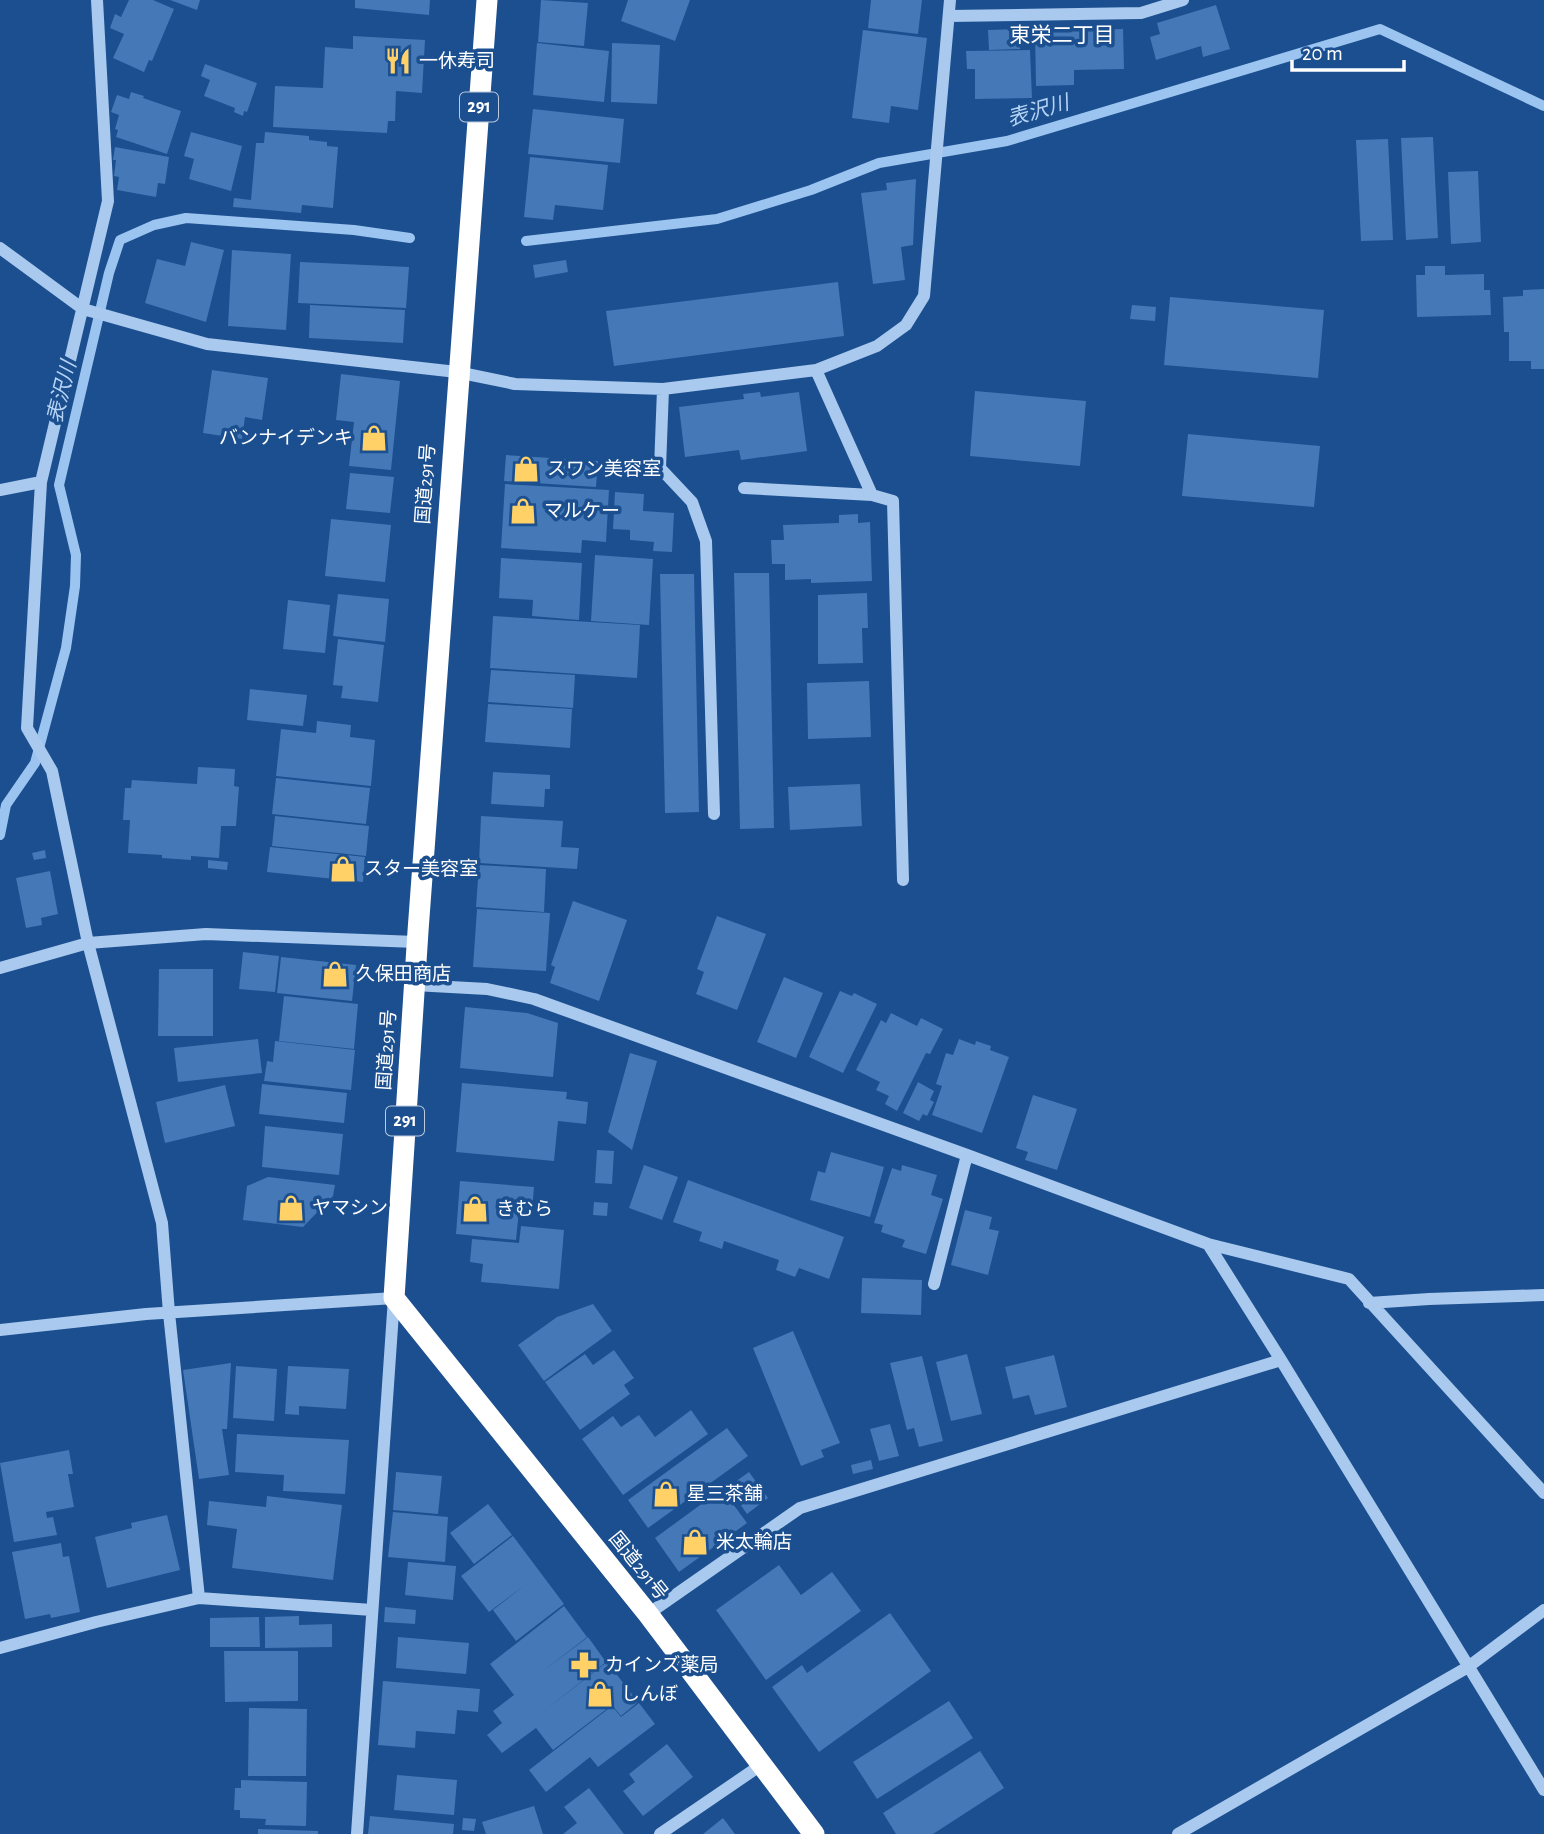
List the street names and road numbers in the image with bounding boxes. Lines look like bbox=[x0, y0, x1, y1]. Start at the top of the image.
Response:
road number: 291 bbox=[460, 92, 498, 122]
street label: 国道291号 bbox=[413, 443, 438, 525]
street label: 国道291号 bbox=[374, 1009, 399, 1091]
road number: 291 bbox=[386, 1106, 424, 1136]
street label: 国道291号 bbox=[605, 1528, 672, 1604]

